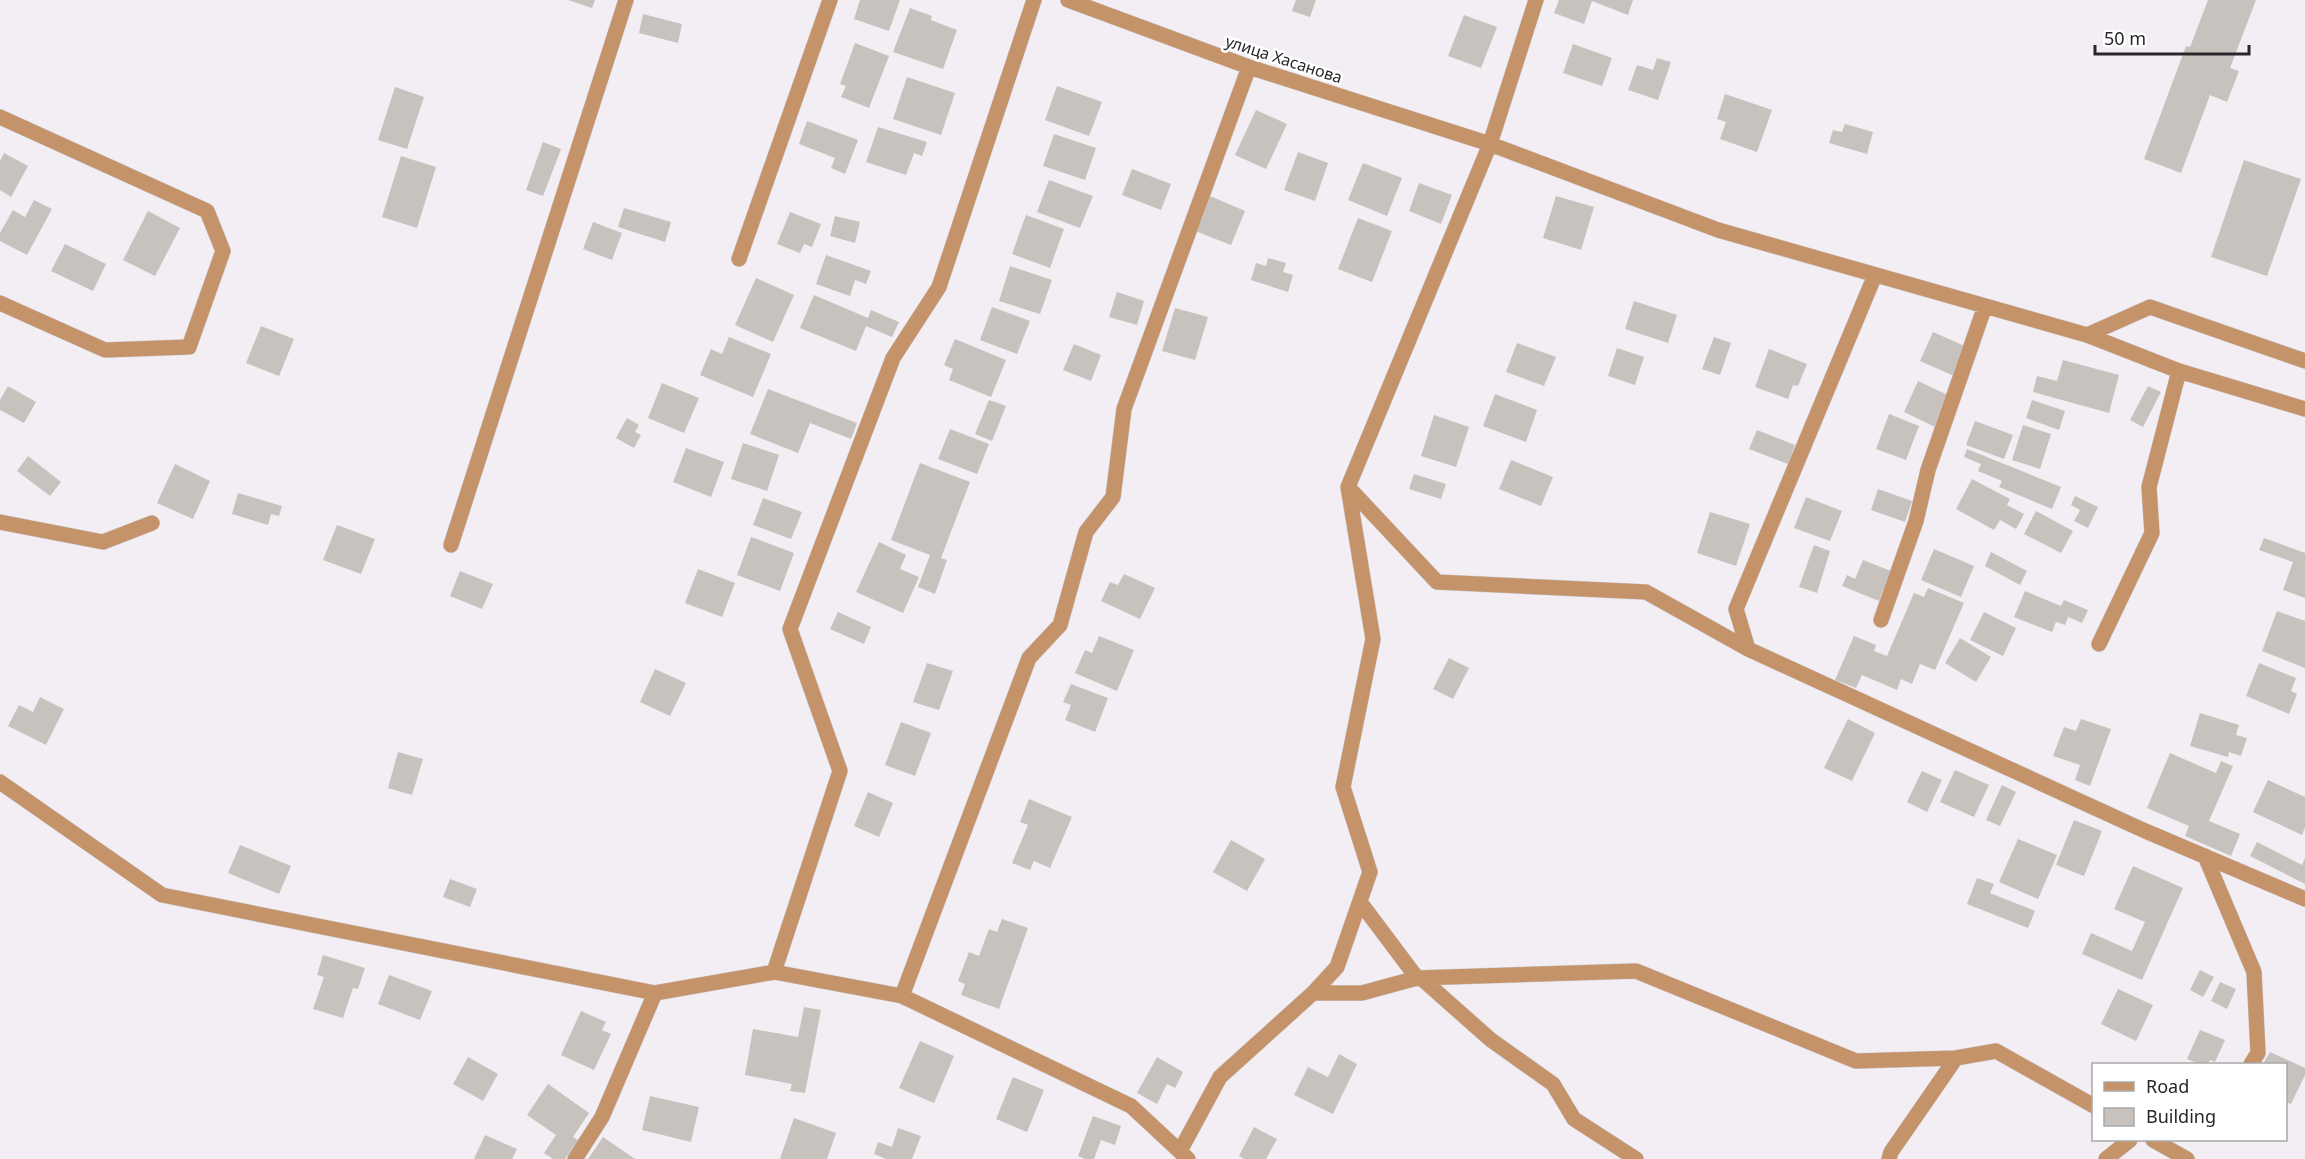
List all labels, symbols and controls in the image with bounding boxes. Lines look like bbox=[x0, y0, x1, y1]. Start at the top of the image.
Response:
scale bar bbox=[2095, 18, 2250, 56]
text: 50 m bbox=[2104, 26, 2146, 50]
street label: улица Хасанова bbox=[1223, 30, 1345, 88]
legend bbox=[2092, 1063, 2287, 1141]
text: Road bbox=[2146, 1074, 2189, 1098]
text: Building bbox=[2146, 1104, 2216, 1128]

